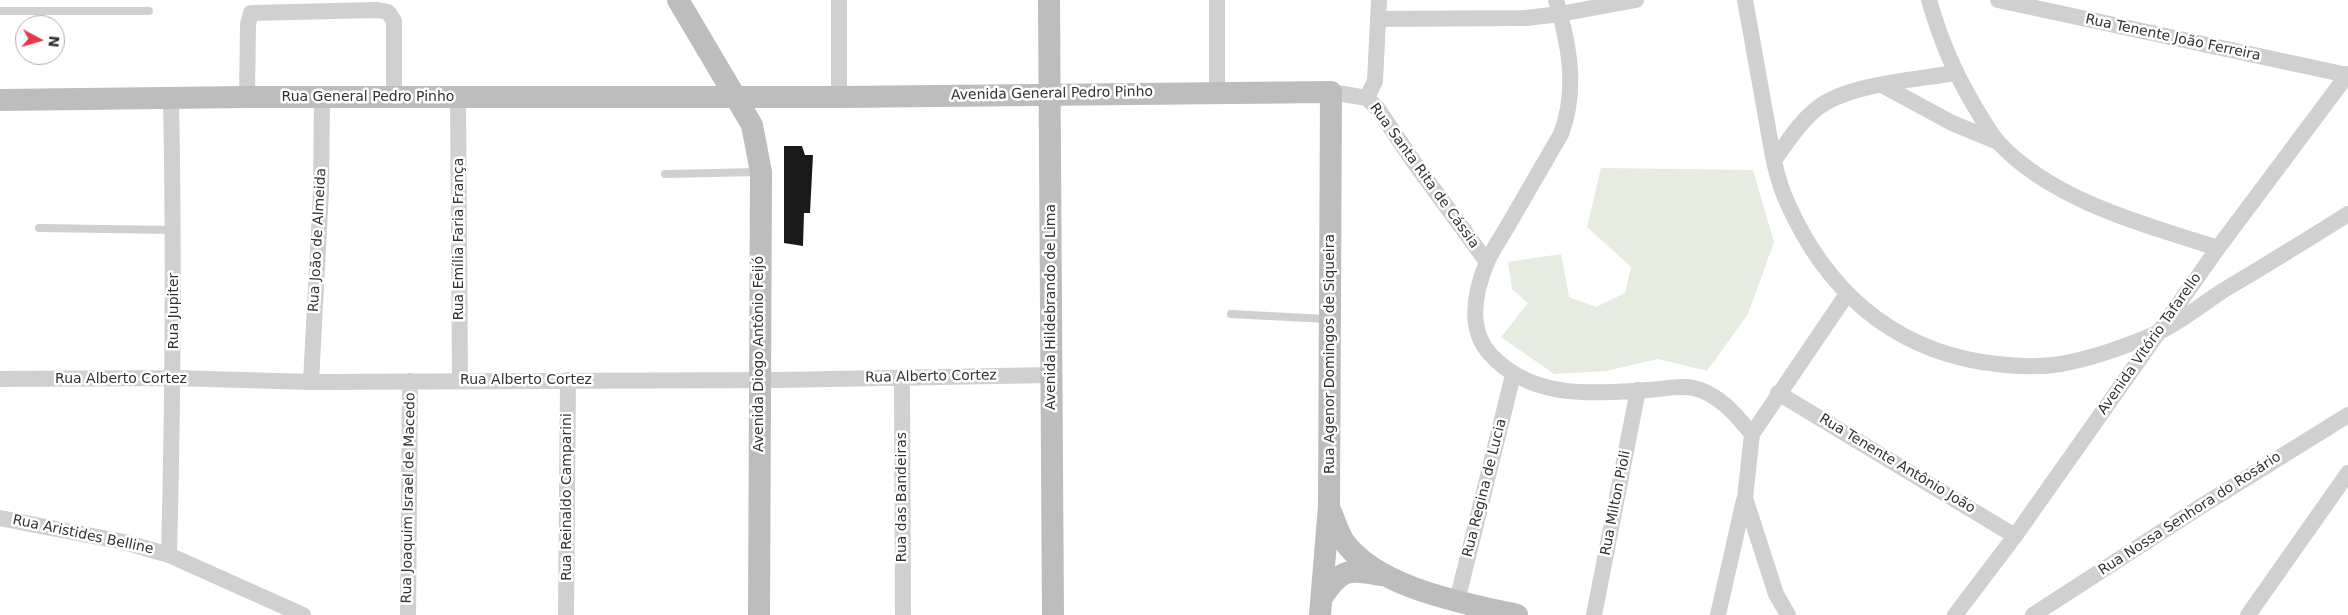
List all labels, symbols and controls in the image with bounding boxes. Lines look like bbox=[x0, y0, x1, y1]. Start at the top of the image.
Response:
street label: Rua Tenente João Ferreira bbox=[2084, 11, 2262, 65]
north arrow bbox=[15, 15, 65, 65]
text: N bbox=[45, 35, 62, 48]
street label: Avenida General Pedro Pinho bbox=[951, 84, 1153, 104]
street label: Rua General Pedro Pinho bbox=[282, 89, 454, 105]
street label: Rua Santa Rita de Cássia bbox=[1366, 100, 1482, 252]
street label: Rua Emília Faria França bbox=[451, 158, 467, 320]
street label: Rua João de Almeida bbox=[306, 168, 330, 312]
street label: Avenida Hildebrando de Lima bbox=[1043, 204, 1059, 410]
street label: Rua Agenor Domingos de Siqueira bbox=[1322, 234, 1338, 474]
street label: Avenida Diogo Antônio Feijó bbox=[751, 256, 767, 452]
street label: Avenida Vitório Tafarello bbox=[2095, 270, 2205, 418]
street label: Rua Jupiter bbox=[166, 273, 182, 349]
street label: Rua Alberto Cortez bbox=[865, 367, 997, 387]
street label: Rua Alberto Cortez bbox=[55, 371, 187, 387]
street label: Rua Alberto Cortez bbox=[460, 372, 592, 388]
street label: Rua Joaquim Israel de Macedo bbox=[399, 392, 419, 604]
street label: Rua Tenente Antônio João bbox=[1816, 411, 1978, 517]
street label: Rua Reinaldo Camparini bbox=[559, 413, 575, 581]
street label: Rua Regina de Lucia bbox=[1460, 417, 1510, 559]
street label: Rua das Bandeiras bbox=[894, 432, 910, 562]
street label: Rua Milton Pioli bbox=[1598, 449, 1634, 557]
street label: Rua Nossa Senhora do Rosário bbox=[2096, 449, 2284, 579]
street label: Rua Aristides Belline bbox=[11, 512, 155, 558]

